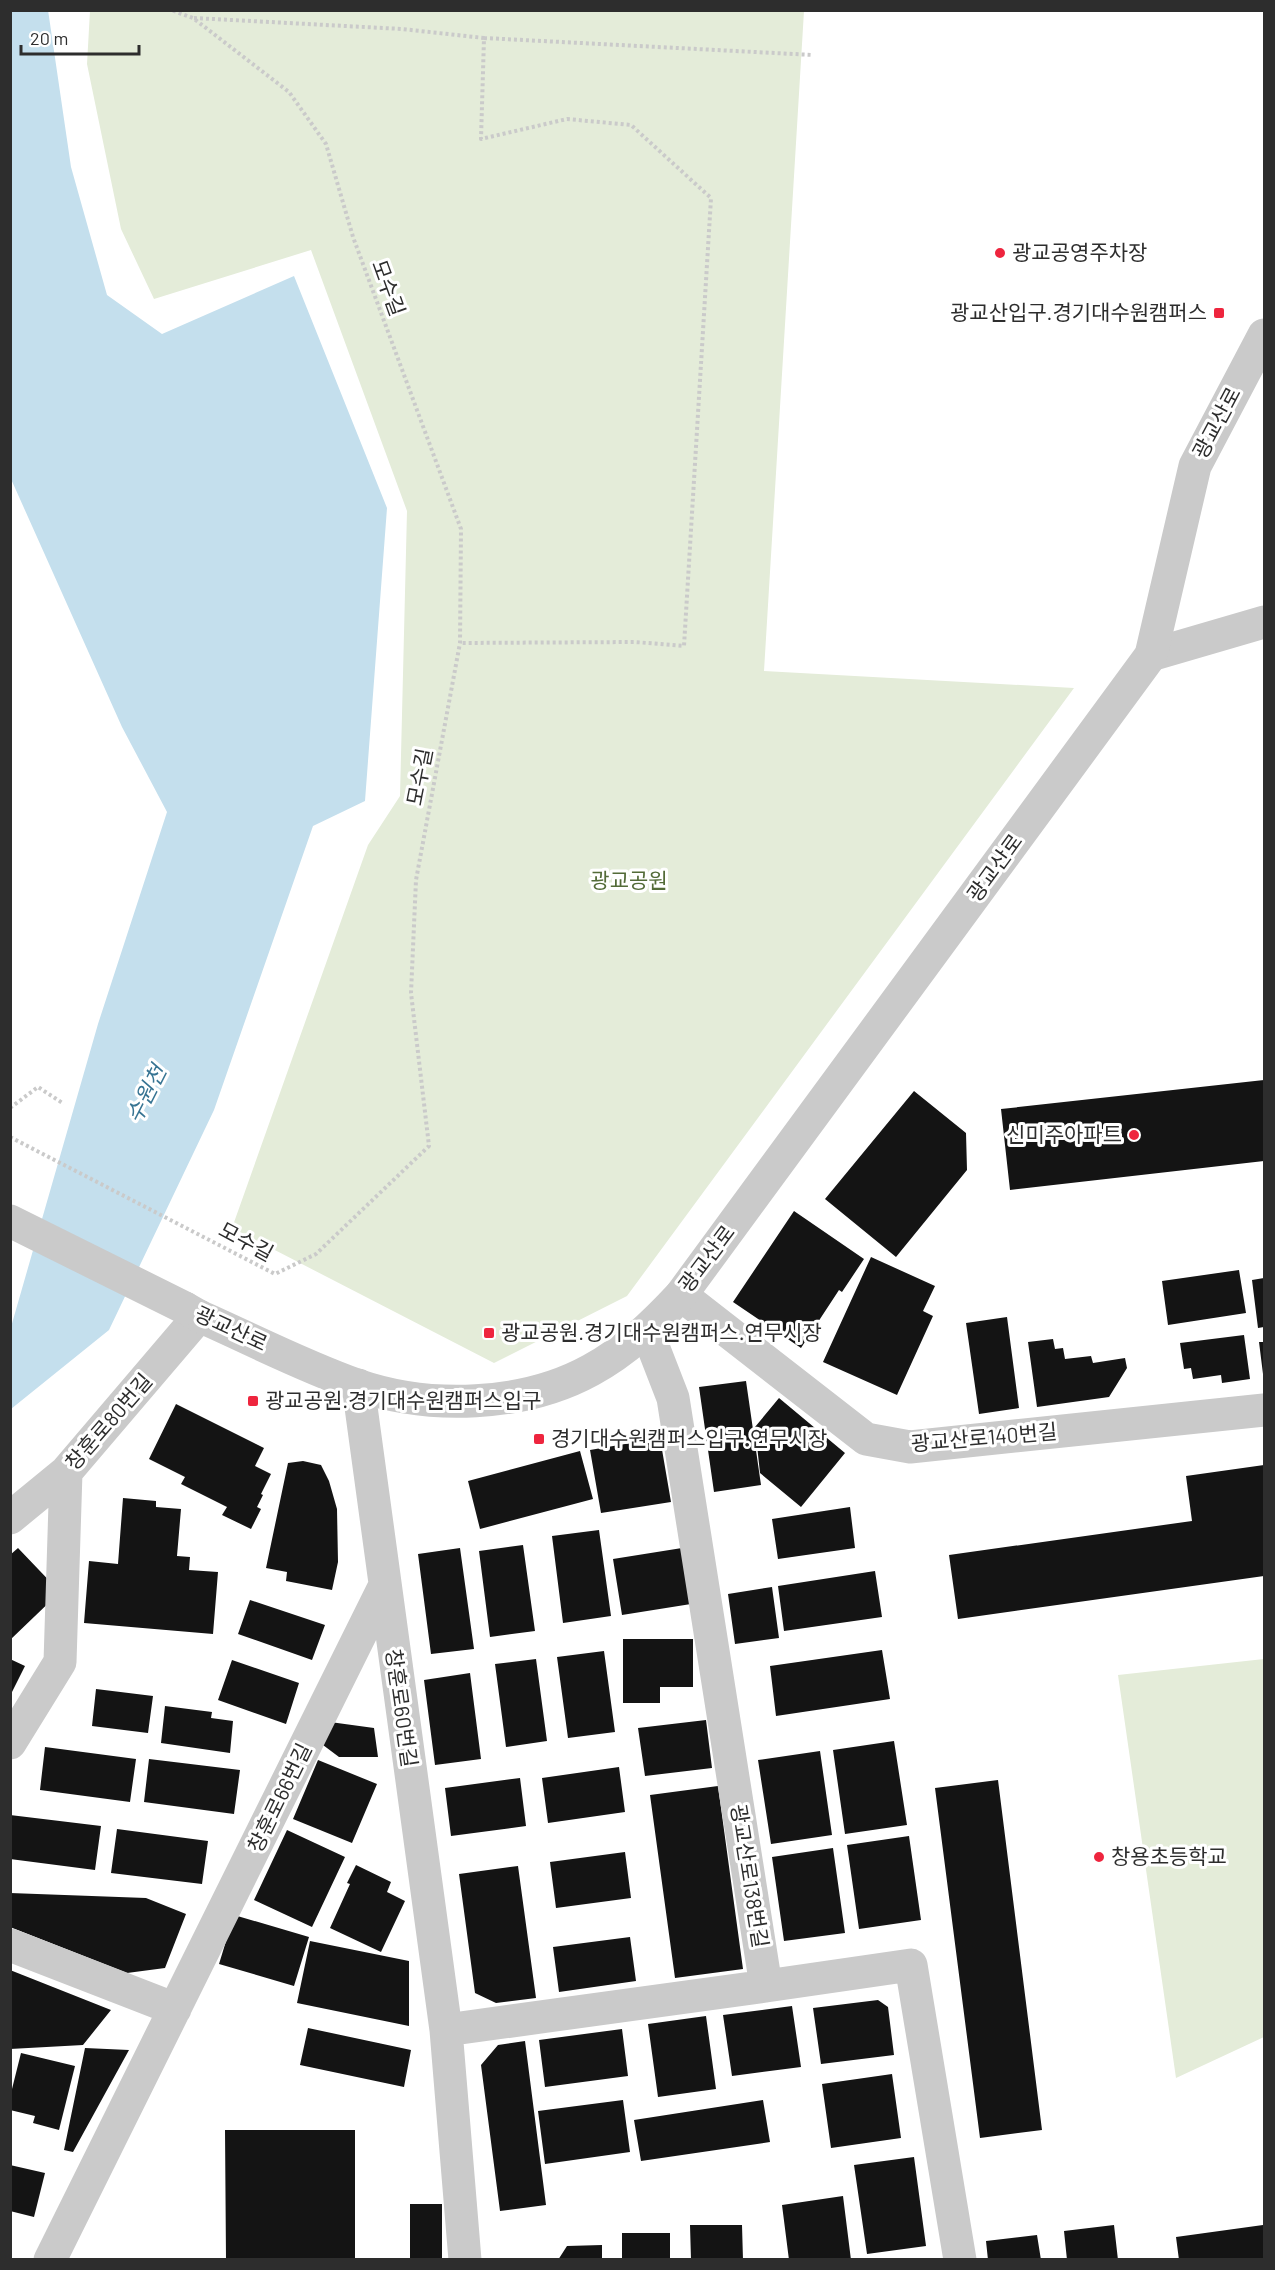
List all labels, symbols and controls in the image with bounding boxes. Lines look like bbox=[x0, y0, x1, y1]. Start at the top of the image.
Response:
scale bar bbox=[21, 18, 140, 56]
text: 20 m bbox=[30, 27, 68, 49]
place label: 광교공영주차장 bbox=[1012, 239, 1147, 264]
marker: 광교공영주차장 bbox=[993, 246, 1007, 260]
street label: 모수길 bbox=[368, 256, 411, 319]
place label: 광교산입구.경기대수원캠퍼스 bbox=[950, 299, 1207, 324]
marker: 광교산입구.경기대수원캠퍼스 bbox=[1212, 306, 1226, 320]
street label: 광교산로 bbox=[1186, 382, 1245, 462]
street label: 모수길 bbox=[401, 746, 436, 808]
street label: 광교산로 bbox=[961, 829, 1027, 906]
park label: 광교공원 bbox=[590, 867, 668, 892]
water label: 수원천 bbox=[120, 1058, 172, 1127]
place label: 신미주아파트 bbox=[1006, 1121, 1122, 1146]
marker: 신미주아파트 bbox=[1127, 1128, 1141, 1142]
street label: 모수길 bbox=[215, 1216, 278, 1265]
street label: 광교산로 bbox=[673, 1220, 739, 1296]
street label: 광교산로 bbox=[191, 1300, 272, 1355]
place label: 광교공원.경기대수원캠퍼스.연무시장 bbox=[501, 1319, 822, 1344]
marker: 광교공원.경기대수원캠퍼스.연무시장 bbox=[482, 1326, 496, 1340]
street label: 창훈로80번길 bbox=[59, 1368, 156, 1474]
place label: 광교공원.경기대수원캠퍼스입구 bbox=[265, 1387, 541, 1412]
marker: 광교공원.경기대수원캠퍼스입구 bbox=[246, 1394, 260, 1408]
street label: 광교산로140번길 bbox=[910, 1418, 1058, 1455]
place label: 경기대수원캠퍼스입구.연무시장 bbox=[551, 1425, 827, 1450]
marker: 경기대수원캠퍼스입구.연무시장 bbox=[532, 1432, 546, 1446]
street label: 창훈로60번길 bbox=[382, 1647, 423, 1769]
street label: 창훈로66번길 bbox=[242, 1739, 316, 1856]
street label: 광교산로138번길 bbox=[727, 1802, 774, 1949]
place label: 창용초등학교 bbox=[1111, 1843, 1227, 1868]
marker: 창용초등학교 bbox=[1092, 1850, 1106, 1864]

